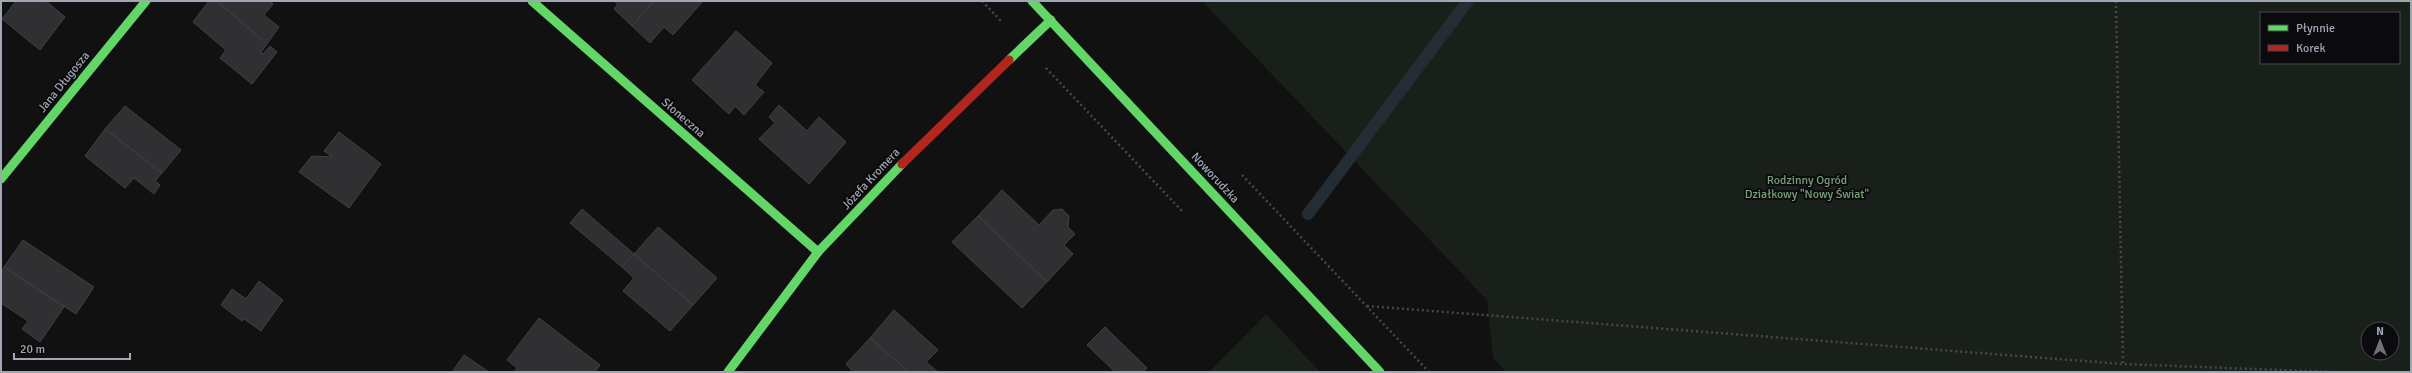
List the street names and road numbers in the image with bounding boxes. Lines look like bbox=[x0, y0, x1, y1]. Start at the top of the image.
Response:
street label: Jana Długosza bbox=[35, 49, 93, 115]
street label: Słoneczna bbox=[658, 95, 708, 141]
street label: Józefa Kromera bbox=[839, 145, 903, 213]
street label: Noworudzka bbox=[1188, 150, 1242, 206]

